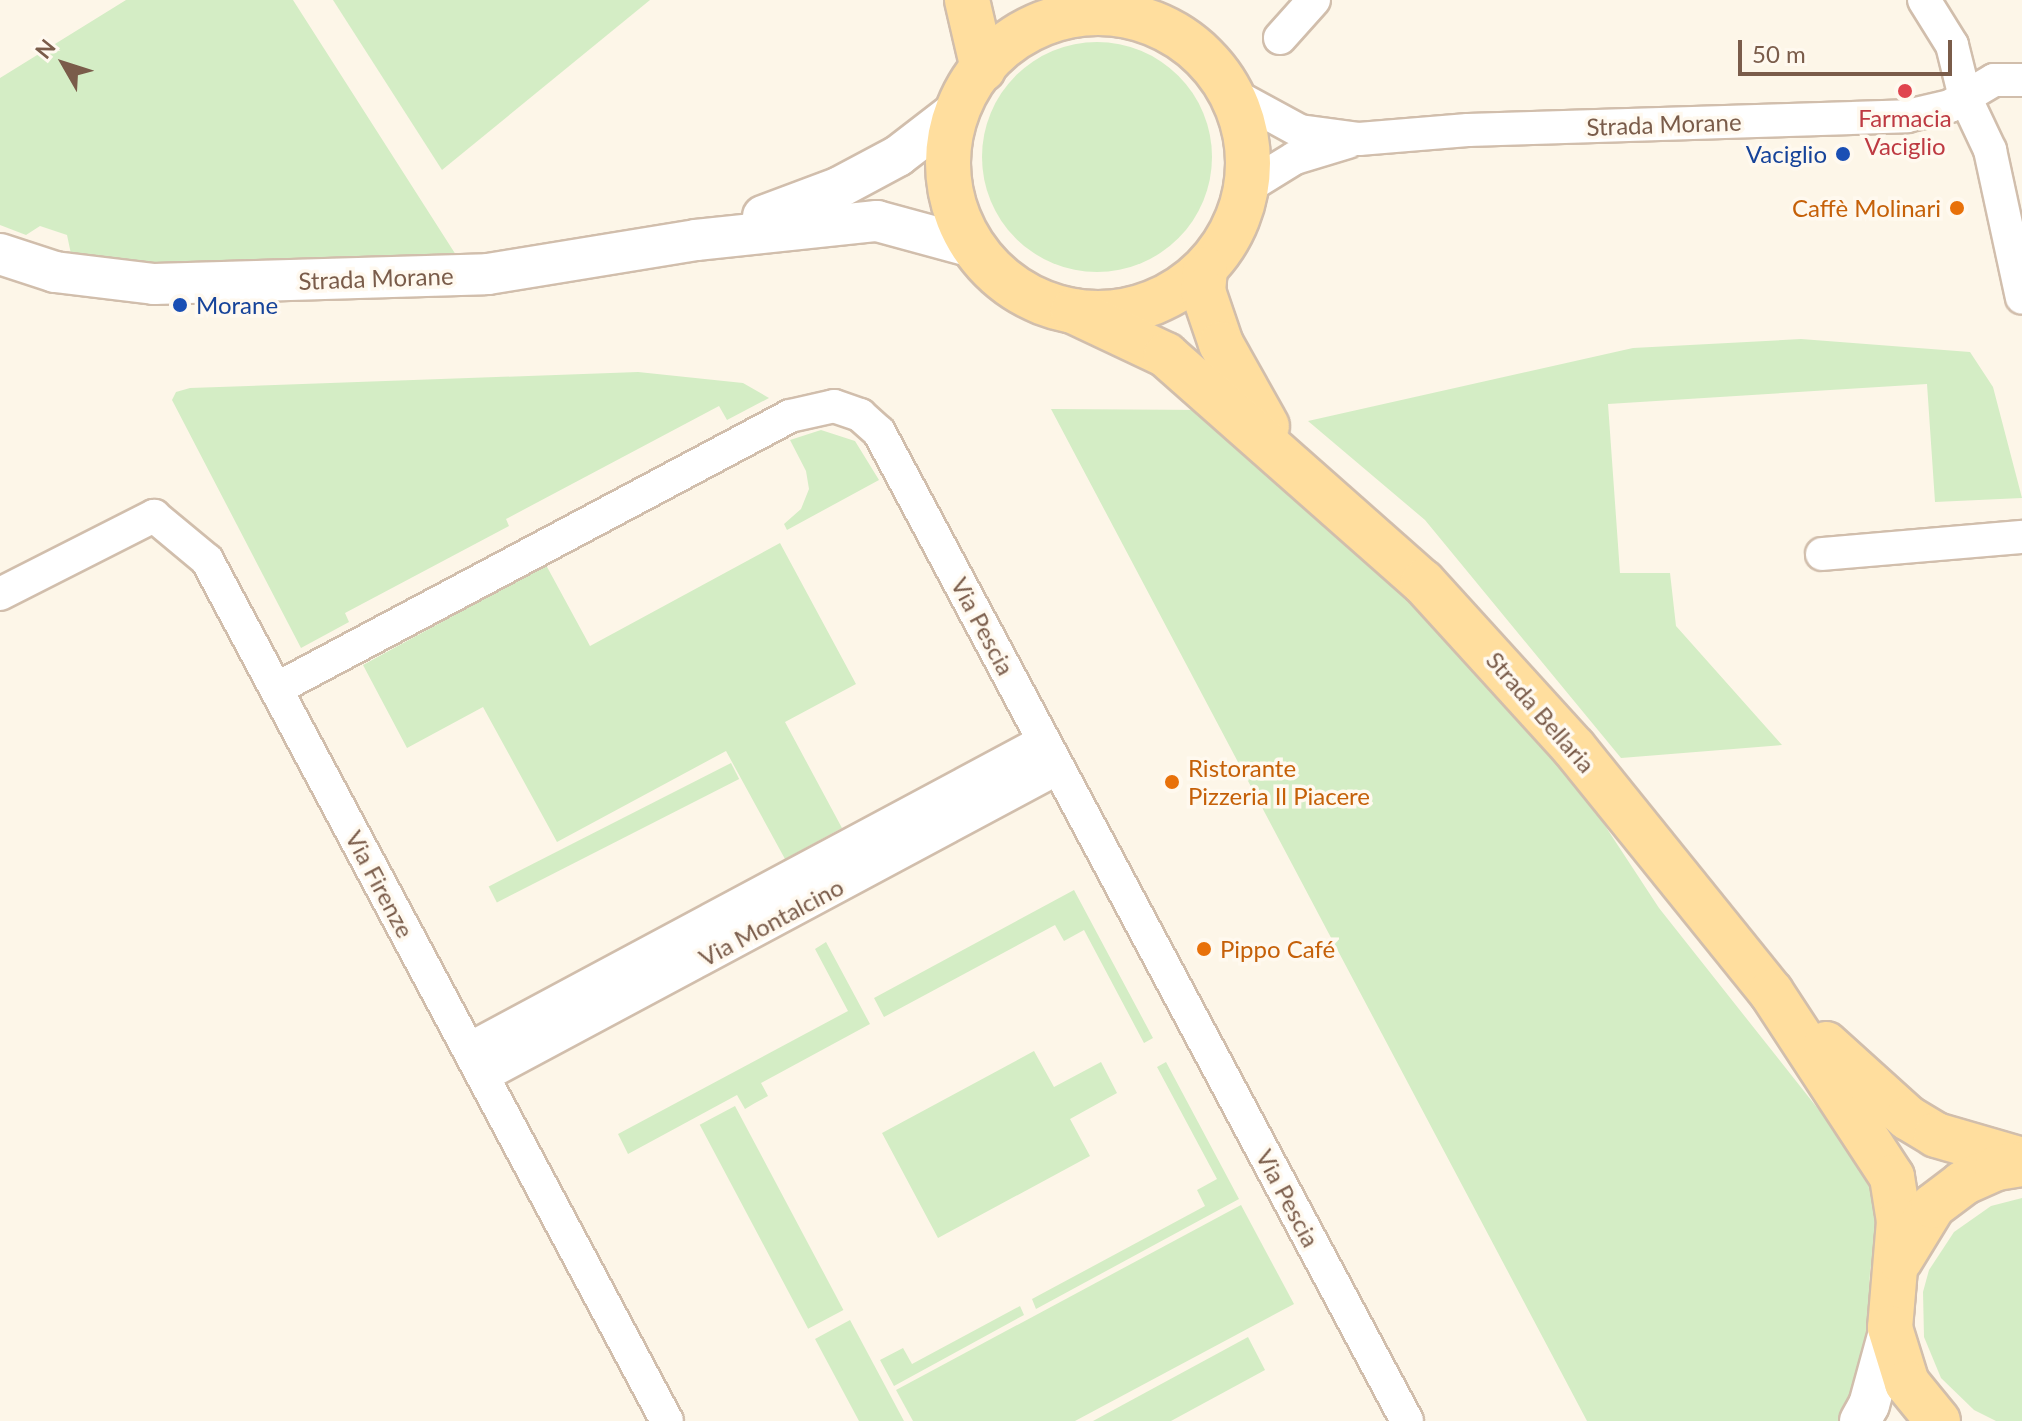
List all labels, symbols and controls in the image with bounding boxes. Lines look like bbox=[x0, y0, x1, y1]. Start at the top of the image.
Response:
north arrow bbox=[24, 24, 104, 104]
scale bar bbox=[1742, 24, 1956, 74]
text: N bbox=[29, 34, 61, 64]
text: 50 m bbox=[1752, 39, 1806, 68]
marker: Farmacia Vaciglio bbox=[1896, 82, 1914, 100]
place label: Farmacia Vaciglio bbox=[1858, 104, 1952, 160]
street label: Strada Morane bbox=[1586, 107, 1742, 141]
place label: Vaciglio bbox=[1746, 140, 1827, 168]
marker: Vaciglio bbox=[1834, 145, 1852, 163]
place label: Caffè Molinari bbox=[1792, 194, 1941, 222]
marker: Caffè Molinari bbox=[1948, 199, 1966, 217]
street label: Strada Morane bbox=[298, 261, 454, 295]
place label: Morane bbox=[196, 291, 278, 319]
marker: Morane bbox=[171, 296, 189, 314]
street label: Via Pescia bbox=[945, 572, 1021, 680]
street label: Strada Bellaria bbox=[1481, 646, 1601, 778]
place label: Ristorante Pizzeria Il Piacere bbox=[1188, 754, 1370, 810]
marker: Ristorante Pizzeria Il Piacere bbox=[1163, 773, 1181, 791]
street label: Via Firenze bbox=[340, 826, 420, 942]
street label: Via Montalcino bbox=[694, 872, 848, 972]
place label: Pippo Café bbox=[1220, 935, 1335, 963]
marker: Pippo Café bbox=[1195, 940, 1213, 958]
street label: Via Pescia bbox=[1250, 1144, 1326, 1252]

